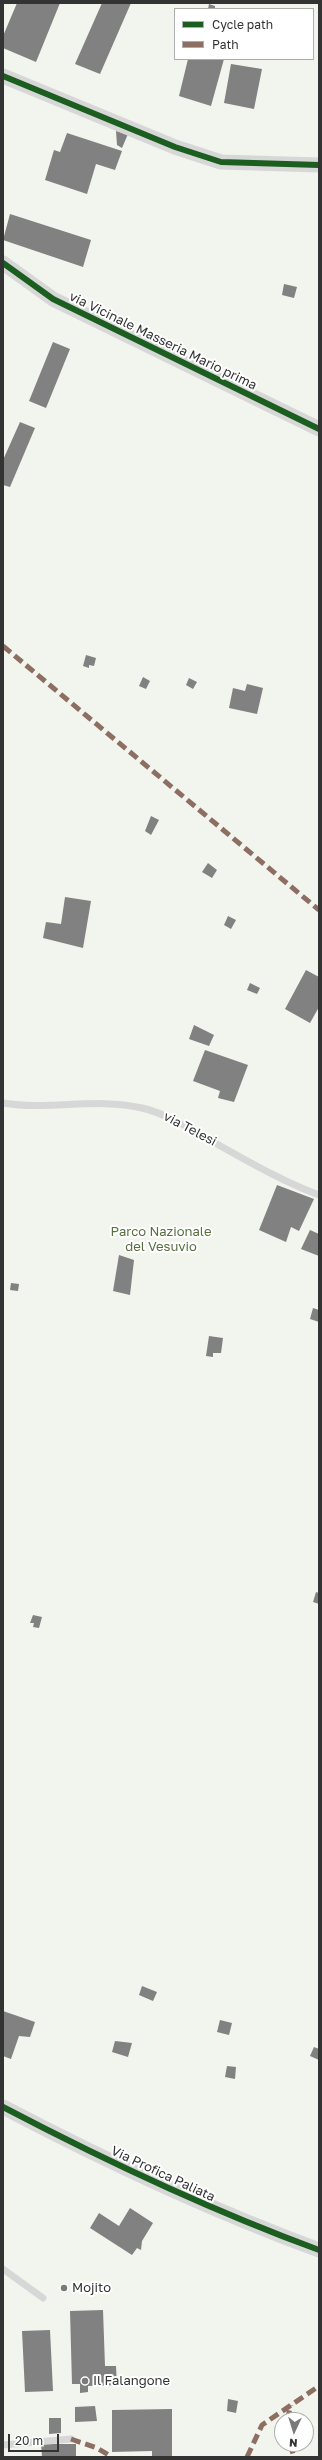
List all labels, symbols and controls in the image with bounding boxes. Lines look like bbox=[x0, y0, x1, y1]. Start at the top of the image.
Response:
legend bbox=[174, 8, 314, 60]
text: Cycle path bbox=[212, 17, 273, 32]
text: Path bbox=[212, 37, 239, 52]
street label: via Vicinale Masseria Mario prima bbox=[67, 289, 259, 393]
street label: via Telesi bbox=[161, 1109, 219, 1149]
park label: Parco Nazionale del Vesuvio bbox=[111, 1224, 211, 1255]
street label: Via Profica Paliata bbox=[109, 2143, 217, 2205]
place label: Mojito bbox=[72, 2280, 111, 2296]
marker: Mojito bbox=[59, 2283, 69, 2293]
place label: Il Falangone bbox=[93, 2373, 170, 2389]
marker: Il Falangone bbox=[80, 2376, 90, 2386]
north arrow bbox=[274, 2412, 314, 2452]
scale bar bbox=[10, 2426, 61, 2452]
text: 20 m bbox=[15, 2433, 43, 2448]
text: N bbox=[289, 2437, 298, 2450]

